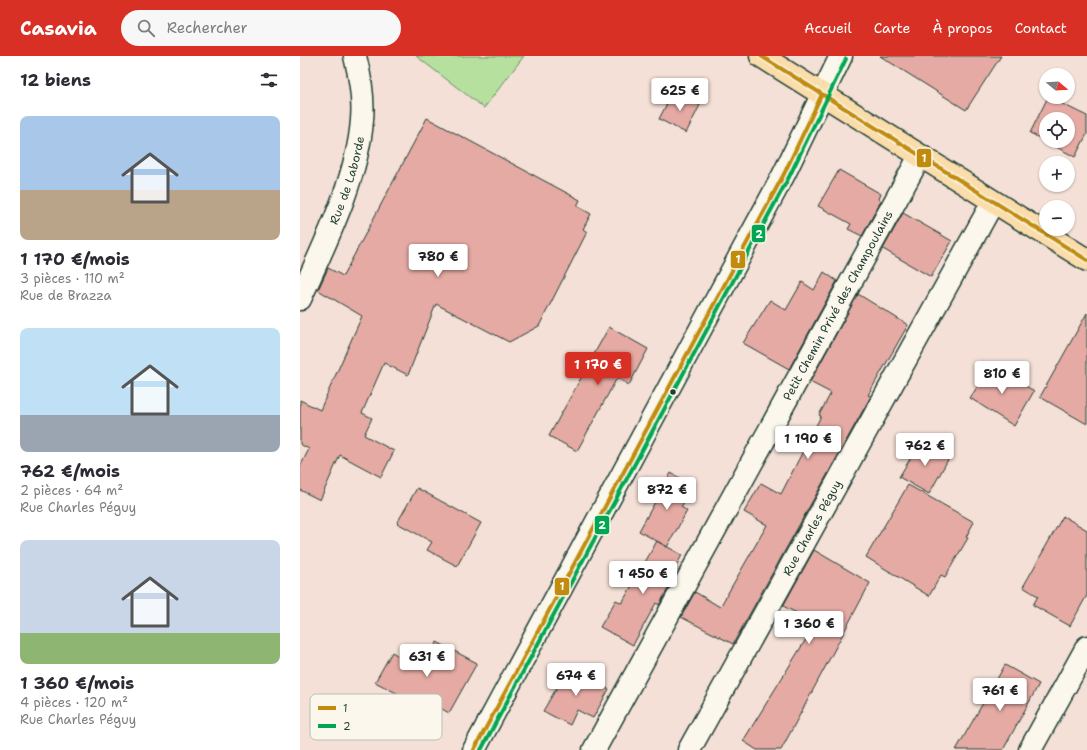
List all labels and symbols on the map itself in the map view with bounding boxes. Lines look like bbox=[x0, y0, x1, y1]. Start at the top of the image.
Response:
north arrow bbox=[1039, 68, 1075, 104]
pin: 625 € bbox=[652, 78, 708, 112]
street label: Rue de Laborde bbox=[326, 135, 368, 227]
line badge: 1 bbox=[916, 148, 932, 168]
text: 1 bbox=[921, 151, 927, 166]
street label: Petit Chemin Privé des Champoulains bbox=[779, 208, 897, 403]
line badge: 2 bbox=[751, 224, 766, 243]
text: 2 bbox=[755, 227, 763, 242]
pin: 780 € bbox=[410, 244, 466, 278]
line badge: 1 bbox=[730, 250, 746, 269]
text: 1 bbox=[735, 252, 741, 267]
pin: 1 170 € bbox=[561, 352, 635, 386]
pin: 810 € bbox=[974, 361, 1030, 395]
unlabelled marker bbox=[668, 387, 678, 397]
pin: 1 190 € bbox=[771, 426, 845, 460]
pin: 762 € bbox=[897, 433, 953, 467]
pin: 872 € bbox=[639, 477, 695, 511]
street label: Rue Charles Péguy bbox=[779, 477, 845, 579]
line badge: 2 bbox=[594, 515, 610, 535]
text: 2 bbox=[598, 518, 606, 533]
pin: 1 450 € bbox=[606, 561, 680, 595]
line badge: 1 bbox=[554, 577, 570, 596]
text: 1 bbox=[559, 579, 565, 594]
pin: 1 360 € bbox=[772, 611, 846, 645]
pin: 631 € bbox=[399, 644, 455, 678]
pin: 674 € bbox=[548, 663, 604, 697]
pin: 761 € bbox=[972, 678, 1028, 712]
legend bbox=[310, 694, 442, 740]
text: 1 bbox=[343, 701, 348, 716]
text: 2 bbox=[343, 719, 351, 734]

